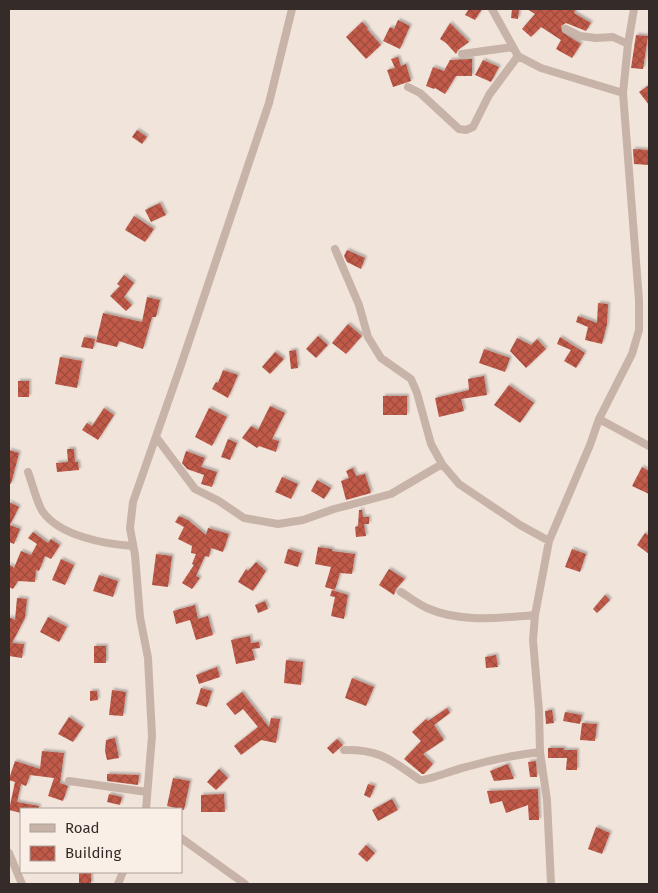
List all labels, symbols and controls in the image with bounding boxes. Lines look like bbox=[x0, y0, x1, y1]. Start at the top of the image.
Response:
legend bbox=[20, 808, 182, 873]
text: Road bbox=[65, 819, 100, 837]
text: Building bbox=[65, 844, 121, 862]

